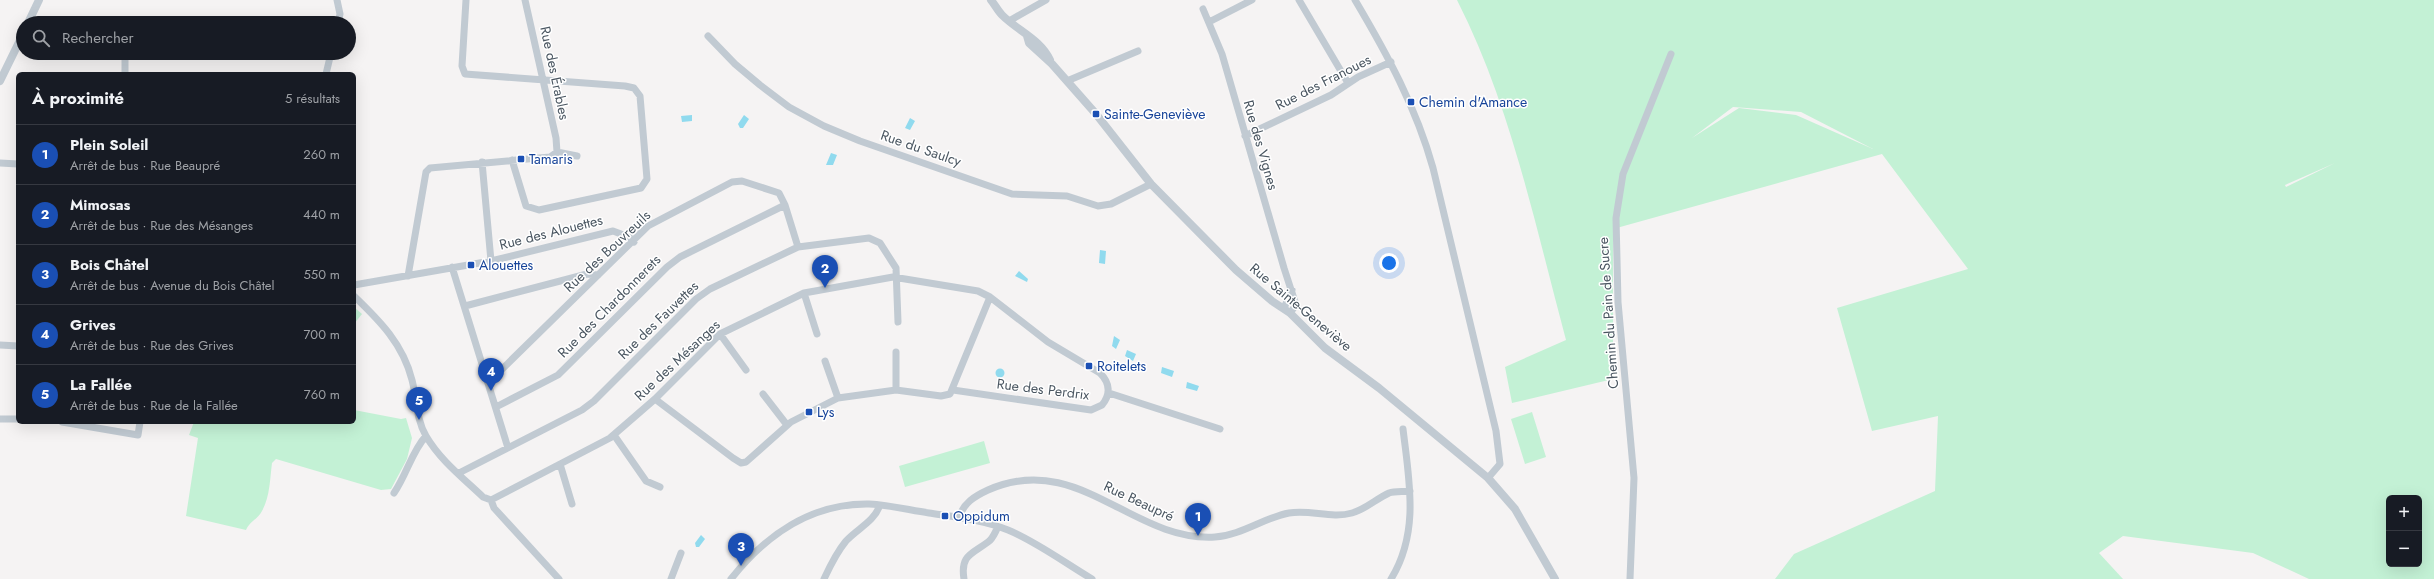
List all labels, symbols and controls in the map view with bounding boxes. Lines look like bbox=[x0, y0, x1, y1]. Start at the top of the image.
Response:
search box bbox=[16, 16, 356, 60]
street label: Rue des Érables bbox=[535, 24, 575, 122]
icon: search bbox=[30, 27, 52, 49]
text: Rechercher bbox=[62, 27, 134, 49]
street label: Rue des Franoues bbox=[1272, 49, 1375, 115]
text: À proximité bbox=[32, 86, 124, 110]
text: 5 résultats bbox=[285, 89, 340, 108]
place label: Chemin d'Amance bbox=[1419, 92, 1527, 112]
marker: Chemin d'Amance bbox=[1406, 97, 1416, 107]
street label: Rue des Vignes bbox=[1239, 98, 1283, 193]
place label: Sainte-Geneviève bbox=[1104, 104, 1205, 124]
marker: Sainte-Geneviève bbox=[1091, 109, 1101, 119]
street label: Rue du Saulcy bbox=[878, 125, 965, 171]
text: Plein Soleil bbox=[70, 134, 148, 156]
text: 1 bbox=[42, 145, 48, 164]
text: 260 m bbox=[303, 145, 340, 164]
place label: Tamaris bbox=[529, 149, 573, 169]
marker: Tamaris bbox=[516, 154, 526, 164]
text: Arrêt de bus · Rue Beaupré bbox=[70, 156, 220, 175]
text: Mimosas bbox=[70, 194, 130, 216]
text: 2 bbox=[41, 205, 49, 224]
text: 440 m bbox=[303, 205, 340, 224]
street label: Rue des Bouvreuils bbox=[559, 205, 655, 297]
street label: Rue des Alouettes bbox=[497, 209, 605, 255]
text: Arrêt de bus · Rue des Mésanges bbox=[70, 216, 253, 235]
street label: Chemin du Pain de Sucre bbox=[1593, 237, 1623, 389]
street label: Rue des Chardonnerets bbox=[553, 250, 665, 362]
your location bbox=[1379, 253, 1399, 273]
text: Bois Châtel bbox=[70, 254, 149, 276]
place label: Alouettes bbox=[479, 255, 534, 275]
pin: 2 bbox=[812, 255, 838, 288]
street label: Rue Sainte-Geneviève bbox=[1246, 258, 1356, 356]
marker: Alouettes bbox=[466, 260, 476, 270]
text: 3 bbox=[41, 265, 49, 284]
text: 550 m bbox=[303, 265, 340, 284]
text: Arrêt de bus · Avenue du Bois Châtel bbox=[70, 276, 274, 295]
street label: Rue des Fauvettes bbox=[613, 276, 703, 364]
text: Grives bbox=[70, 314, 116, 336]
street label: Rue des Mésanges bbox=[630, 315, 725, 405]
text: 4 bbox=[40, 325, 50, 344]
text: 700 m bbox=[304, 325, 340, 344]
text: Arrêt de bus · Rue des Grives bbox=[70, 336, 234, 355]
place label: Roitelets bbox=[1097, 356, 1146, 376]
pin: 4 bbox=[478, 358, 504, 391]
marker: Roitelets bbox=[1084, 361, 1094, 371]
street label: Rue des Perdrix bbox=[996, 373, 1091, 405]
text: La Fallée bbox=[70, 374, 132, 396]
text: 5 bbox=[41, 385, 49, 404]
text: 760 m bbox=[304, 385, 340, 404]
pin: 5 bbox=[406, 387, 432, 420]
text: Arrêt de bus · Rue de la Fallée bbox=[70, 396, 238, 415]
place label: Lys bbox=[817, 402, 835, 422]
marker: Lys bbox=[804, 407, 814, 417]
street label: Rue Beaupré bbox=[1101, 476, 1177, 526]
map controls bbox=[2386, 495, 2422, 567]
button: + bbox=[2386, 495, 2422, 531]
pin: 1 bbox=[1185, 503, 1211, 536]
place label: Oppidum bbox=[953, 506, 1010, 526]
marker: Oppidum bbox=[940, 511, 950, 521]
button: − bbox=[2386, 531, 2422, 567]
pin: 3 bbox=[728, 533, 754, 566]

